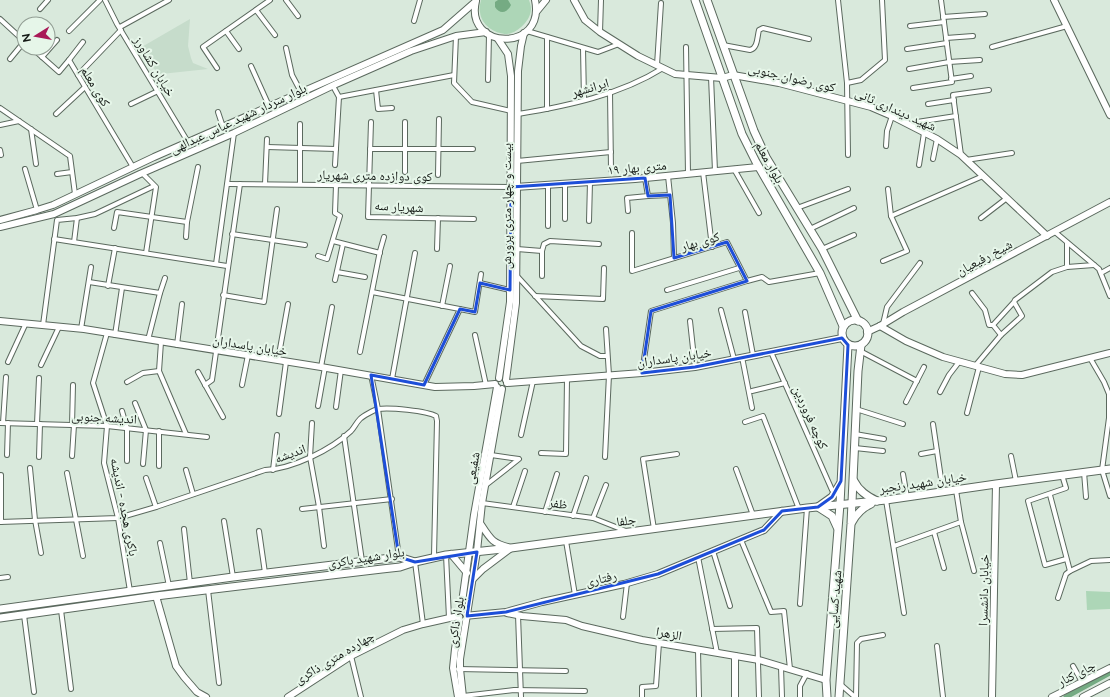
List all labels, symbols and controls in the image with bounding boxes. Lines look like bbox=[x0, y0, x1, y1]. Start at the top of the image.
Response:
north arrow bbox=[16, 16, 56, 56]
text: N bbox=[19, 32, 34, 43]
street label: خیابان کشاورز bbox=[129, 33, 178, 100]
street label: کوی رضوان جنوبی bbox=[747, 60, 837, 96]
street label: کوی معلم bbox=[77, 63, 114, 110]
street label: ایرانشهر bbox=[569, 75, 611, 101]
street label: بلوار سردار شهید عباس عبدالهی bbox=[168, 80, 309, 158]
street label: شهید دینداری ثانی bbox=[853, 85, 939, 135]
street label: بلوار معلم bbox=[751, 139, 787, 186]
street label: بیست و چهار متری پرورش bbox=[499, 143, 515, 269]
street label: ۱۹ متری بهار bbox=[607, 157, 667, 179]
street label: کوی دوازده متری شهریار bbox=[316, 167, 433, 185]
street label: شهریار سه bbox=[374, 198, 424, 216]
street label: کوی بهار bbox=[678, 229, 722, 255]
street label: شیخ رفیعیان bbox=[954, 236, 1016, 280]
street label: خیابان پاسداران bbox=[211, 332, 288, 360]
street label: خیابان پاسداران bbox=[636, 345, 713, 371]
street label: کوچه فروردین bbox=[789, 383, 832, 452]
street label: اندیشه جنوبی bbox=[71, 408, 137, 428]
street label: اندیشه bbox=[273, 441, 308, 466]
street label: شفیعی bbox=[462, 451, 484, 486]
street label: باکری هجده - اندیشه bbox=[107, 457, 141, 558]
street label: خیابان شهید رنجبر bbox=[877, 469, 968, 497]
street label: ظفر bbox=[546, 495, 568, 513]
street label: جلفا bbox=[615, 512, 637, 529]
street label: بلوار شهید باکری bbox=[327, 544, 406, 572]
street label: خیابان دانشسرا bbox=[975, 554, 993, 626]
street label: رفتاری bbox=[584, 568, 618, 590]
street label: شهید کسایی bbox=[824, 569, 846, 629]
street label: بلوار ذاکری bbox=[444, 596, 468, 649]
street label: الزهرا bbox=[654, 624, 683, 644]
street label: چهارده متری ذاکری bbox=[292, 628, 377, 688]
street label: چای کنار bbox=[1054, 658, 1098, 691]

